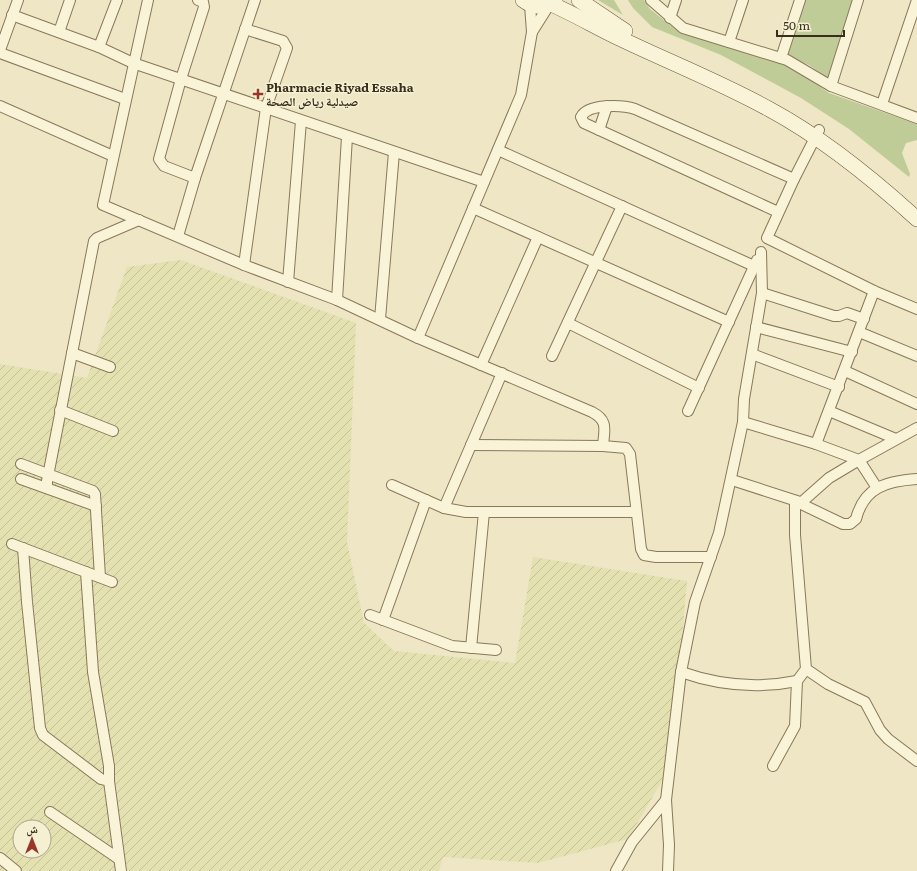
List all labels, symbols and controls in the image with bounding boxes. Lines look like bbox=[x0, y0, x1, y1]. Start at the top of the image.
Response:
scale bar bbox=[777, 12, 844, 38]
text: 50 m bbox=[783, 16, 810, 34]
place label: Pharmacie Riyad Essaha صيدلية رياض الصحة bbox=[266, 78, 414, 110]
marker: Pharmacie Riyad Essaha صيدلية رياض الصحة bbox=[253, 89, 263, 99]
north arrow bbox=[12, 819, 52, 859]
text: ش bbox=[26, 820, 38, 837]

